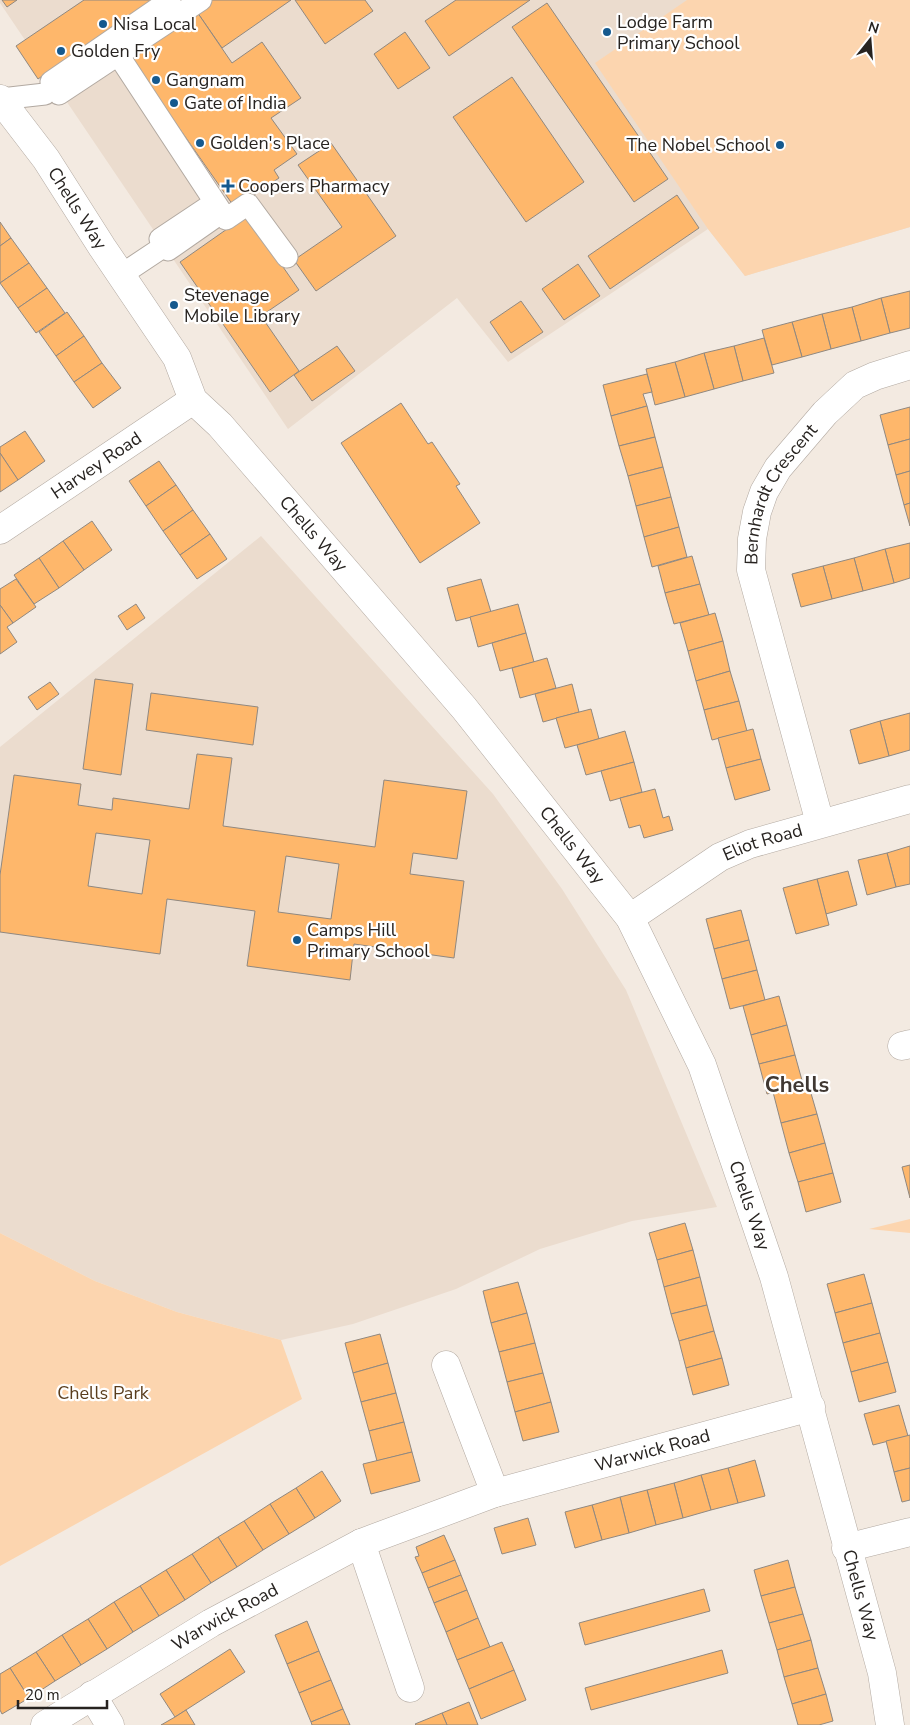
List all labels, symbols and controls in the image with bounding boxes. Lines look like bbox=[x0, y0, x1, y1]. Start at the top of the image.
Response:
place label: Lodge Farm Primary School bbox=[617, 10, 740, 55]
place label: Nisa Local bbox=[113, 12, 197, 36]
north arrow bbox=[845, 15, 895, 65]
text: N bbox=[866, 17, 881, 39]
marker: Nisa Local bbox=[97, 18, 109, 30]
marker: Lodge Farm Primary School bbox=[601, 26, 613, 38]
place label: Golden Fry bbox=[71, 39, 161, 63]
marker: Golden Fry bbox=[55, 45, 67, 57]
place label: Gangnam bbox=[166, 68, 245, 92]
marker: Gangnam bbox=[150, 74, 162, 86]
place label: Gate of India bbox=[184, 91, 287, 115]
marker: Gate of India bbox=[168, 97, 180, 109]
place label: Golden's Place bbox=[210, 131, 330, 155]
place label: The Nobel School bbox=[626, 133, 771, 157]
marker: Golden's Place bbox=[194, 137, 206, 149]
marker: The Nobel School bbox=[774, 139, 786, 151]
street label: Chells Way bbox=[42, 162, 113, 255]
place label: Coopers Pharmacy bbox=[238, 174, 390, 198]
marker: Coopers Pharmacy bbox=[222, 180, 234, 192]
place label: Stevenage Mobile Library bbox=[184, 283, 301, 328]
marker: Stevenage Mobile Library bbox=[168, 299, 180, 311]
street label: Bernhardt Crescent bbox=[739, 418, 823, 565]
street label: Harvey Road bbox=[46, 426, 146, 504]
street label: Chells Way bbox=[274, 490, 354, 577]
street label: Chells Way bbox=[534, 801, 611, 890]
street label: Eliot Road bbox=[719, 818, 805, 866]
place label: Camps Hill Primary School bbox=[307, 918, 430, 963]
marker: Camps Hill Primary School bbox=[291, 934, 303, 946]
district label: Chells bbox=[765, 1070, 829, 1100]
street label: Chells Way bbox=[723, 1157, 776, 1254]
park label: Chells Park bbox=[57, 1381, 150, 1405]
street label: Warwick Road bbox=[592, 1423, 713, 1477]
street label: Chells Way bbox=[837, 1547, 885, 1644]
street label: Warwick Road bbox=[167, 1577, 282, 1656]
scale bar bbox=[18, 1678, 106, 1710]
text: 20 m bbox=[25, 1685, 60, 1705]

